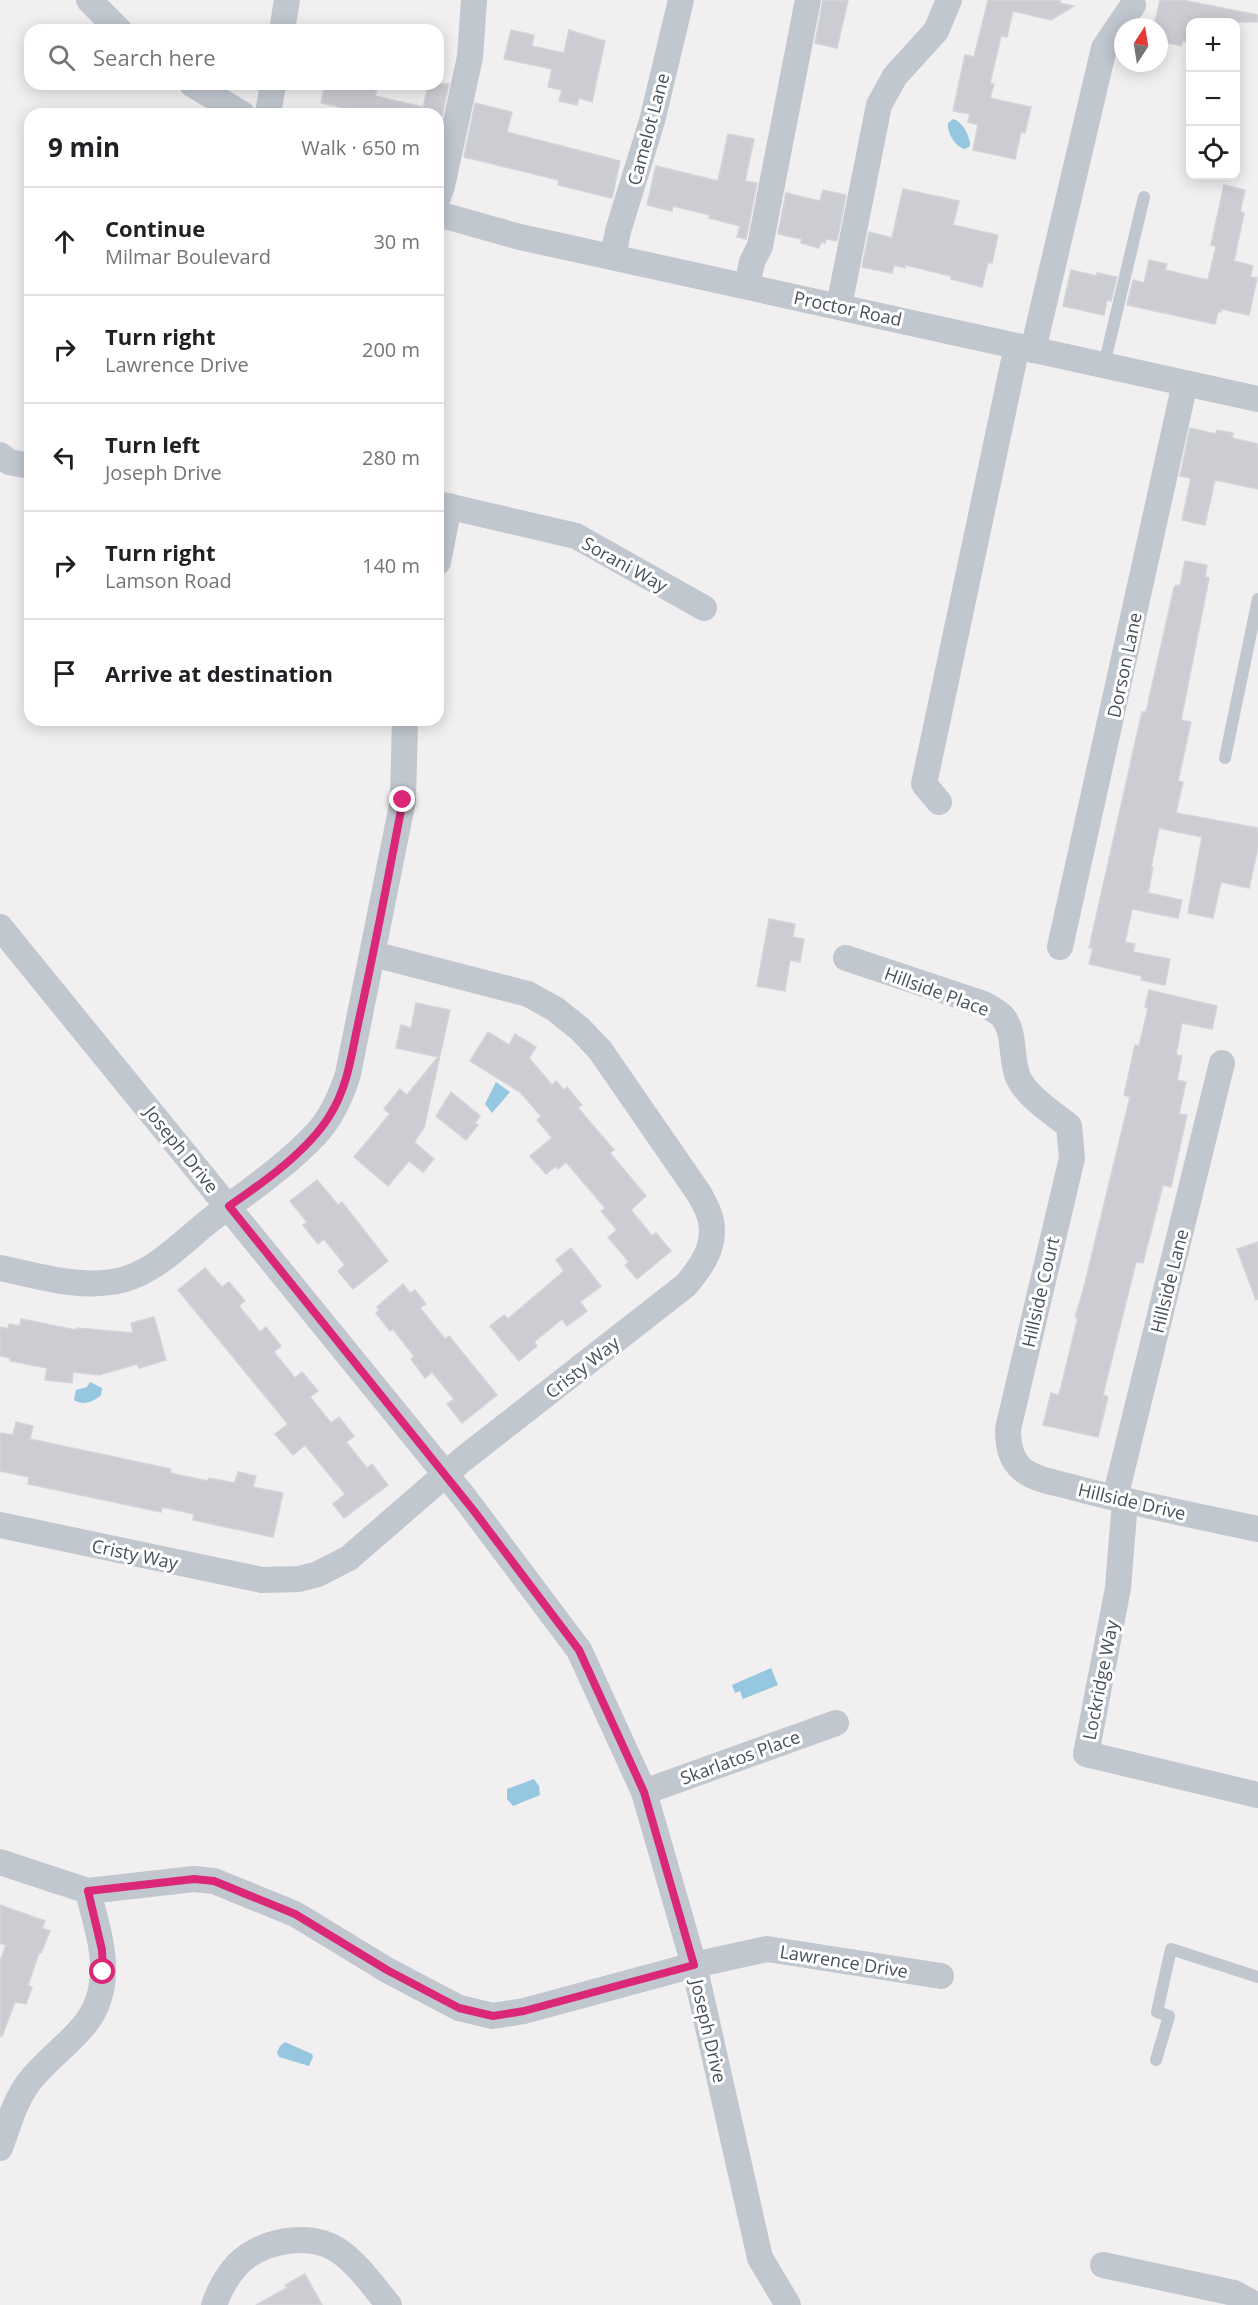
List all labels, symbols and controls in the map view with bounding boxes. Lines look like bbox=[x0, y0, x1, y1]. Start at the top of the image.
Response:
north arrow bbox=[1114, 18, 1168, 72]
map controls bbox=[1186, 18, 1240, 180]
button: + bbox=[1186, 18, 1240, 72]
search box bbox=[24, 24, 444, 90]
icon: search bbox=[45, 41, 78, 74]
text: Search here bbox=[93, 42, 216, 72]
street label: Camelot Lane bbox=[622, 70, 674, 188]
button: − bbox=[1186, 72, 1240, 126]
button: locate bbox=[1186, 126, 1240, 180]
text: 9 min bbox=[48, 129, 120, 165]
text: Walk · 650 m bbox=[301, 134, 420, 161]
text: Continue bbox=[105, 213, 205, 243]
icon: ahead bbox=[48, 225, 81, 258]
text: 30 m bbox=[373, 228, 420, 255]
text: Milmar Boulevard bbox=[105, 243, 271, 270]
street label: Proctor Road bbox=[792, 285, 904, 331]
text: Turn right bbox=[105, 321, 216, 351]
icon: right bbox=[48, 333, 81, 366]
text: 200 m bbox=[362, 336, 420, 363]
text: Lawrence Drive bbox=[105, 351, 249, 378]
text: Turn left bbox=[105, 429, 200, 459]
icon: left bbox=[48, 441, 81, 474]
text: 280 m bbox=[362, 444, 420, 471]
text: Joseph Drive bbox=[105, 459, 222, 486]
street label: Sorani Way bbox=[578, 531, 673, 598]
text: Turn right bbox=[105, 537, 216, 567]
icon: right bbox=[48, 549, 81, 582]
text: 140 m bbox=[362, 552, 420, 579]
text: Lamson Road bbox=[105, 567, 232, 594]
street label: Dorson Lane bbox=[1101, 610, 1147, 720]
icon: arrive bbox=[48, 657, 81, 690]
text: Arrive at destination bbox=[105, 658, 333, 688]
route end bbox=[389, 786, 415, 812]
street label: Hillside Place bbox=[881, 961, 993, 1021]
street label: Joseph Drive bbox=[138, 1099, 224, 1197]
street label: Hillside Lane bbox=[1144, 1226, 1194, 1336]
street label: Hillside Court bbox=[1016, 1234, 1064, 1350]
street label: Cristy Way bbox=[540, 1330, 625, 1403]
street label: Hillside Drive bbox=[1076, 1477, 1188, 1525]
street label: Cristy Way bbox=[90, 1533, 181, 1575]
street label: Lockridge Way bbox=[1077, 1617, 1124, 1742]
street label: Skarlatos Place bbox=[677, 1724, 803, 1790]
street label: Lawrence Drive bbox=[778, 1939, 910, 1983]
route start bbox=[89, 1958, 115, 1984]
street label: Joseph Drive bbox=[685, 1975, 733, 2085]

